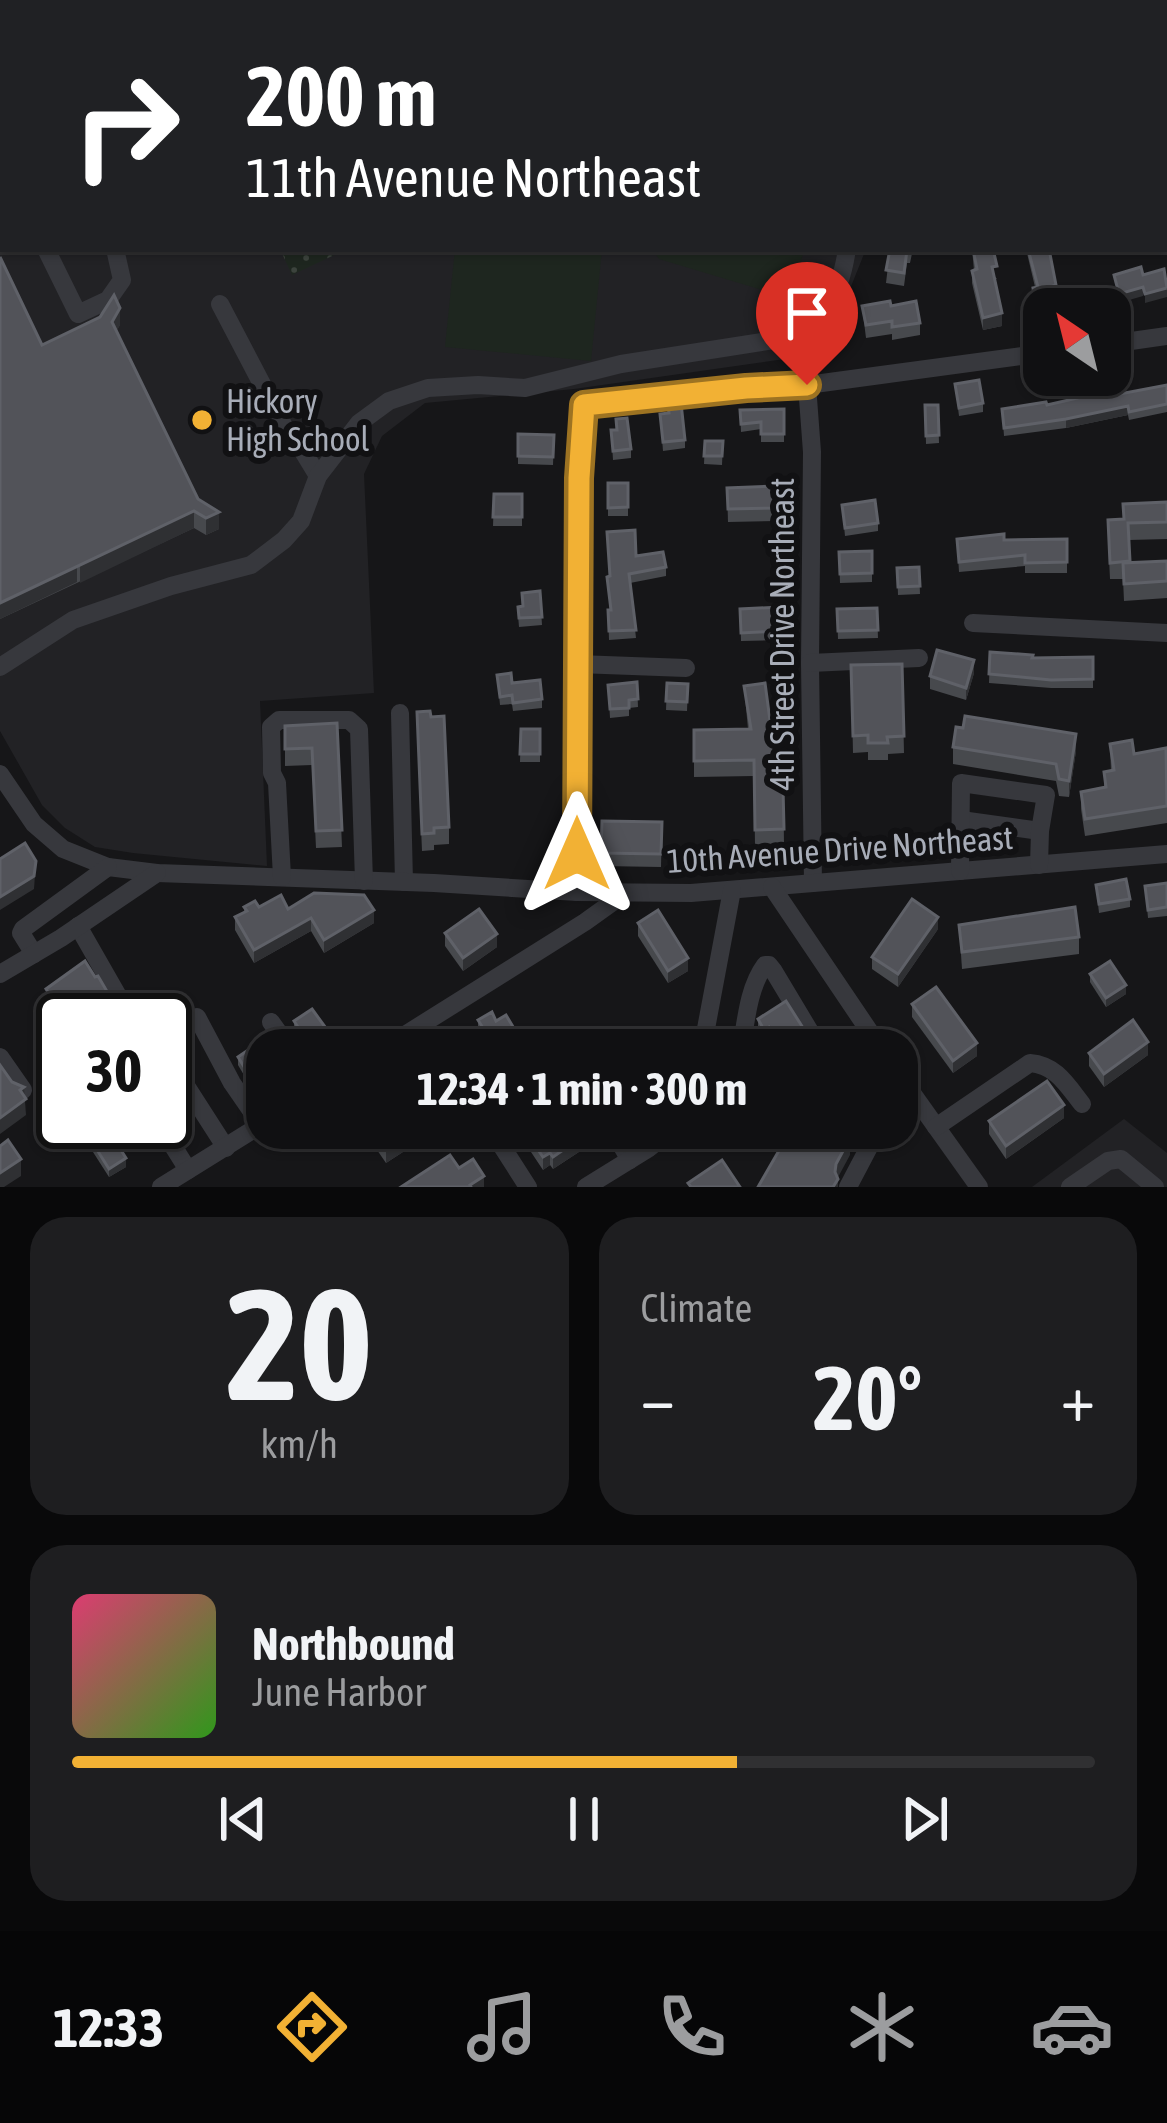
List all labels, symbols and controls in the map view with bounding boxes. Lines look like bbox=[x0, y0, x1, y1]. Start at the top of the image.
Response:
icon: right bbox=[48, 48, 204, 204]
text: 200 m bbox=[246, 48, 436, 144]
text: 11th Avenue Northeast bbox=[246, 147, 701, 208]
pin bbox=[756, 262, 858, 385]
icon: arrive bbox=[774, 280, 840, 346]
north arrow bbox=[1023, 288, 1131, 396]
map controls bbox=[1023, 288, 1131, 396]
place label: Hickory High School bbox=[226, 382, 370, 458]
marker: Hickory High School bbox=[189, 407, 215, 433]
street label: 4th Street Drive Northeast bbox=[763, 478, 801, 790]
position arrow bbox=[514, 791, 640, 917]
street label: 10th Avenue Drive Northeast bbox=[666, 818, 1014, 880]
speed limit sign: 30 bbox=[36, 993, 192, 1149]
text: 12:34 · 1 min · 300 m bbox=[417, 1063, 747, 1115]
text: 20 bbox=[226, 1254, 373, 1433]
text: Climate bbox=[641, 1286, 752, 1330]
text: 20° bbox=[813, 1346, 922, 1449]
text: − bbox=[641, 1359, 675, 1435]
text: + bbox=[1061, 1359, 1095, 1435]
text: km/h bbox=[261, 1422, 338, 1466]
text: Northbound bbox=[252, 1618, 455, 1670]
text: June Harbor bbox=[252, 1670, 426, 1714]
icon: previous bbox=[210, 1786, 276, 1852]
icon: pause bbox=[551, 1786, 617, 1852]
icon: next bbox=[892, 1786, 958, 1852]
icon: directions bbox=[270, 1985, 354, 2069]
icon: music bbox=[460, 1985, 544, 2069]
icon: phone bbox=[650, 1985, 734, 2069]
icon: climate bbox=[840, 1985, 924, 2069]
icon: car bbox=[1030, 1985, 1114, 2069]
text: 12:33 bbox=[53, 1997, 164, 2058]

